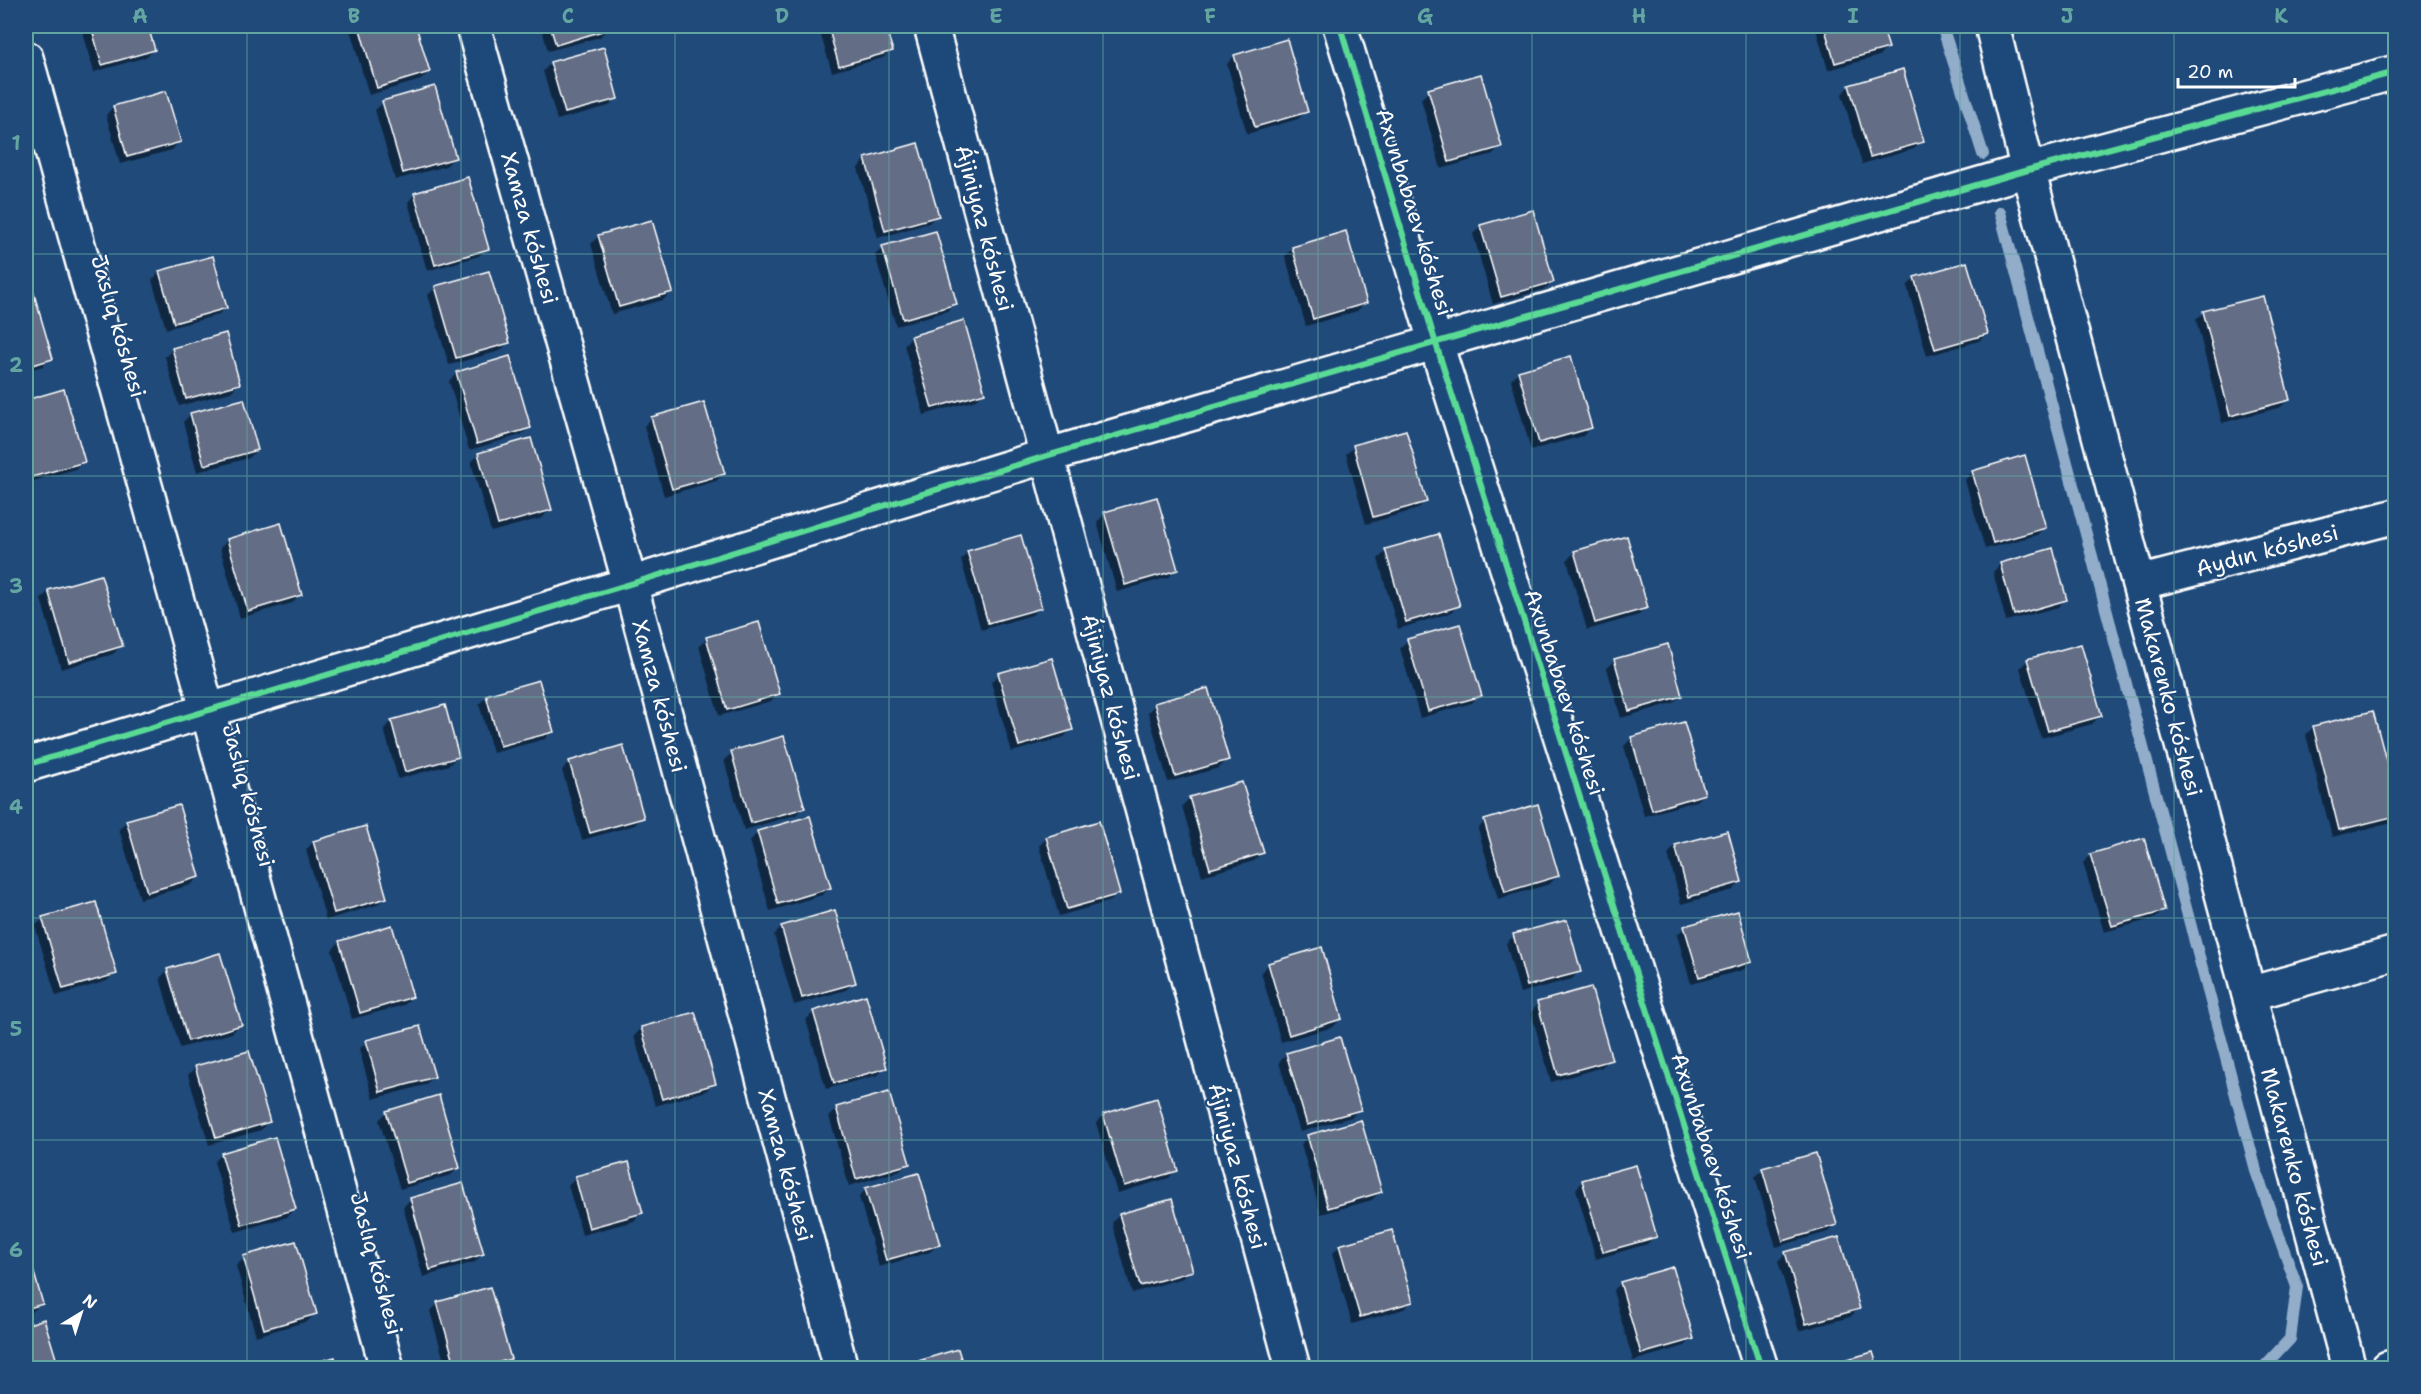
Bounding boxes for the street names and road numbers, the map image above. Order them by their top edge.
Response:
street label: Axunbabaev kóshesi [1369,105,1460,319]
street label: Ájiniyaz kóshesi [948,142,1021,315]
street label: Xamza kóshesi [494,149,565,308]
street label: Jaslıq kóshesi [84,251,153,401]
street label: Aydın kóshesi [2193,518,2342,583]
street label: Axunbabaev kóshesi [1517,585,1612,799]
street label: Makarenko kóshesi [2128,595,2209,800]
street label: Ájiniyaz kóshesi [1074,611,1147,784]
street label: Xamza kóshesi [625,616,694,776]
street label: Jaslıq kóshesi [215,720,282,870]
street label: Axunbabaev kóshesi [1664,1049,1759,1263]
street label: Makarenko kóshesi [2254,1065,2335,1270]
street label: Ájiniyaz kóshesi [1201,1080,1274,1253]
street label: Xamza kóshesi [751,1085,820,1245]
street label: Jaslıq kóshesi [343,1188,410,1338]

